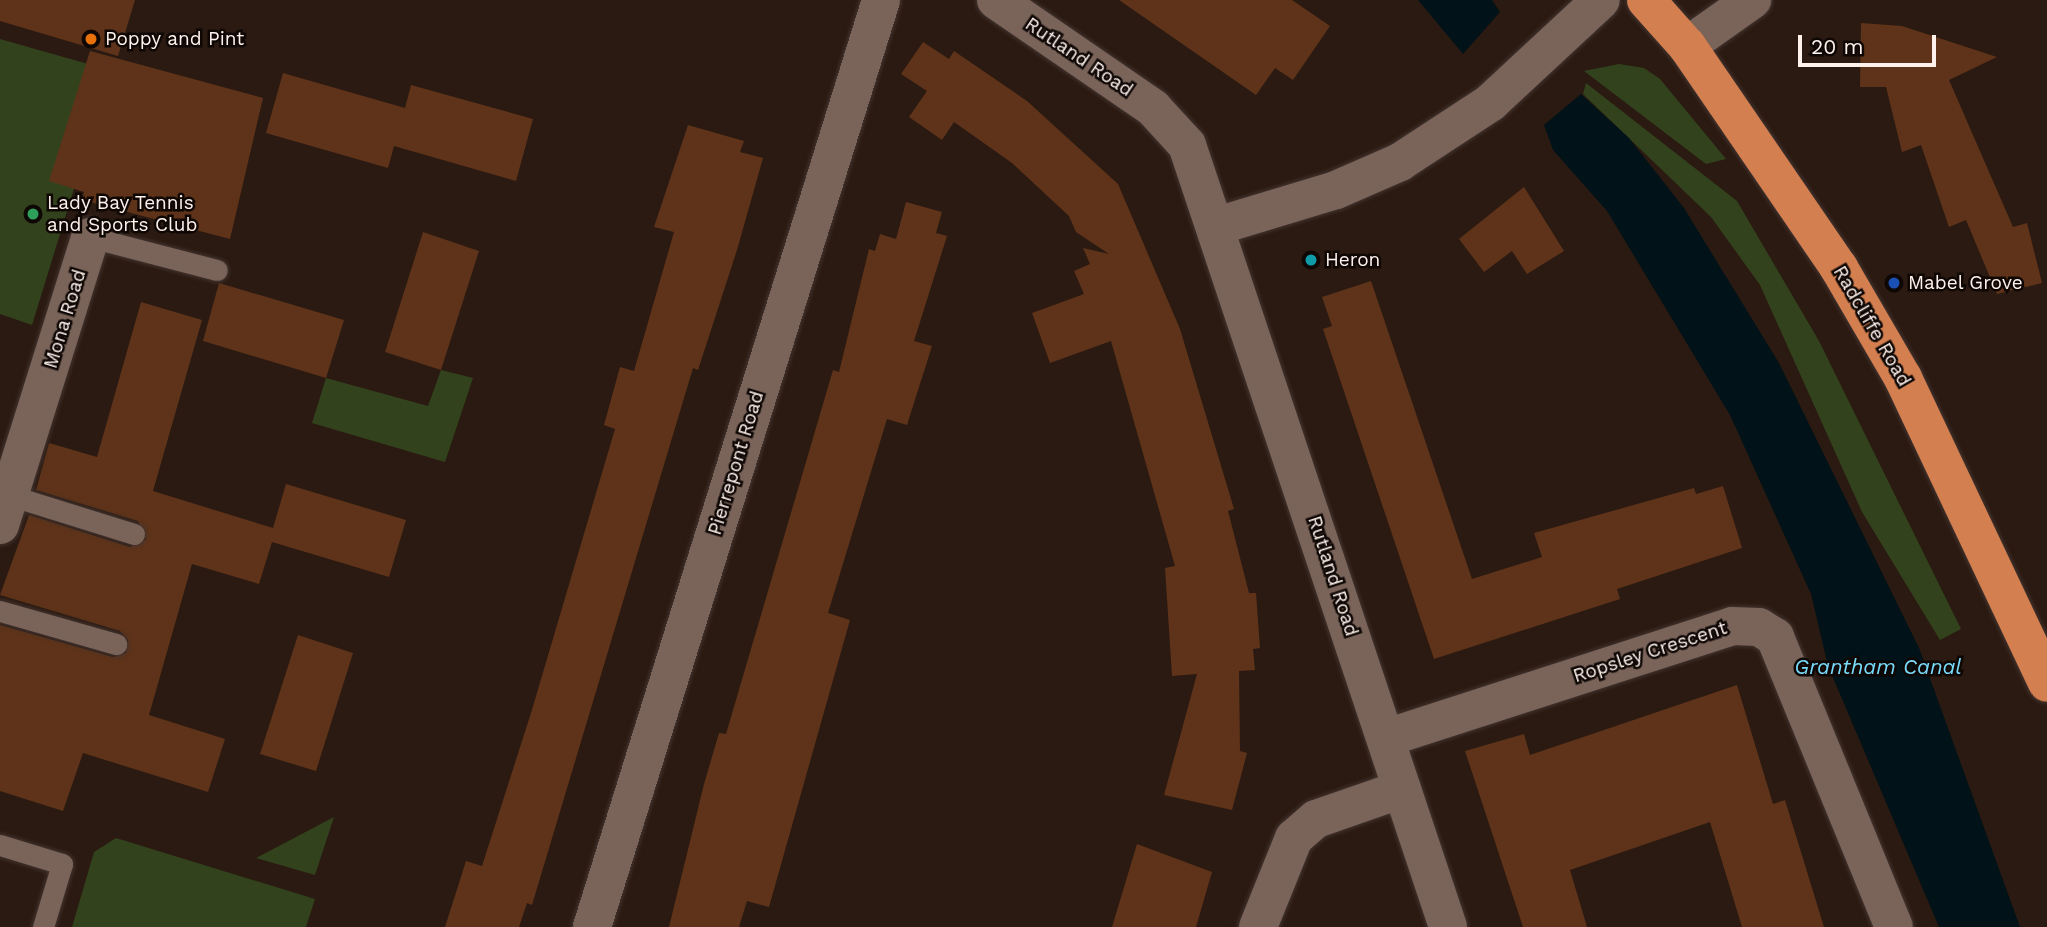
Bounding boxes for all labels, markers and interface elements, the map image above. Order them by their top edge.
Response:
street label: Rutland Road [1021,13,1137,101]
scale bar [1802,21,1940,65]
place label: Poppy and Pint [105,28,245,50]
marker: Poppy and Pint [83,31,99,47]
text: 20 m [1811,34,1863,59]
place label: Lady Bay Tennis and Sports Club [47,192,197,236]
marker: Lady Bay Tennis and Sports Club [25,206,41,222]
place label: Heron [1325,249,1380,271]
marker: Heron [1303,252,1319,268]
street label: Radcliffe Road [1828,262,1916,390]
street label: Mona Road [39,266,91,372]
place label: Mabel Grove [1908,272,2023,294]
marker: Mabel Grove [1886,275,1902,291]
street label: Pierrepont Road [703,388,769,538]
street label: Rutland Road [1303,513,1363,639]
street label: Ropsley Crescent [1570,616,1730,688]
water label: Grantham Canal [1794,654,1962,680]

